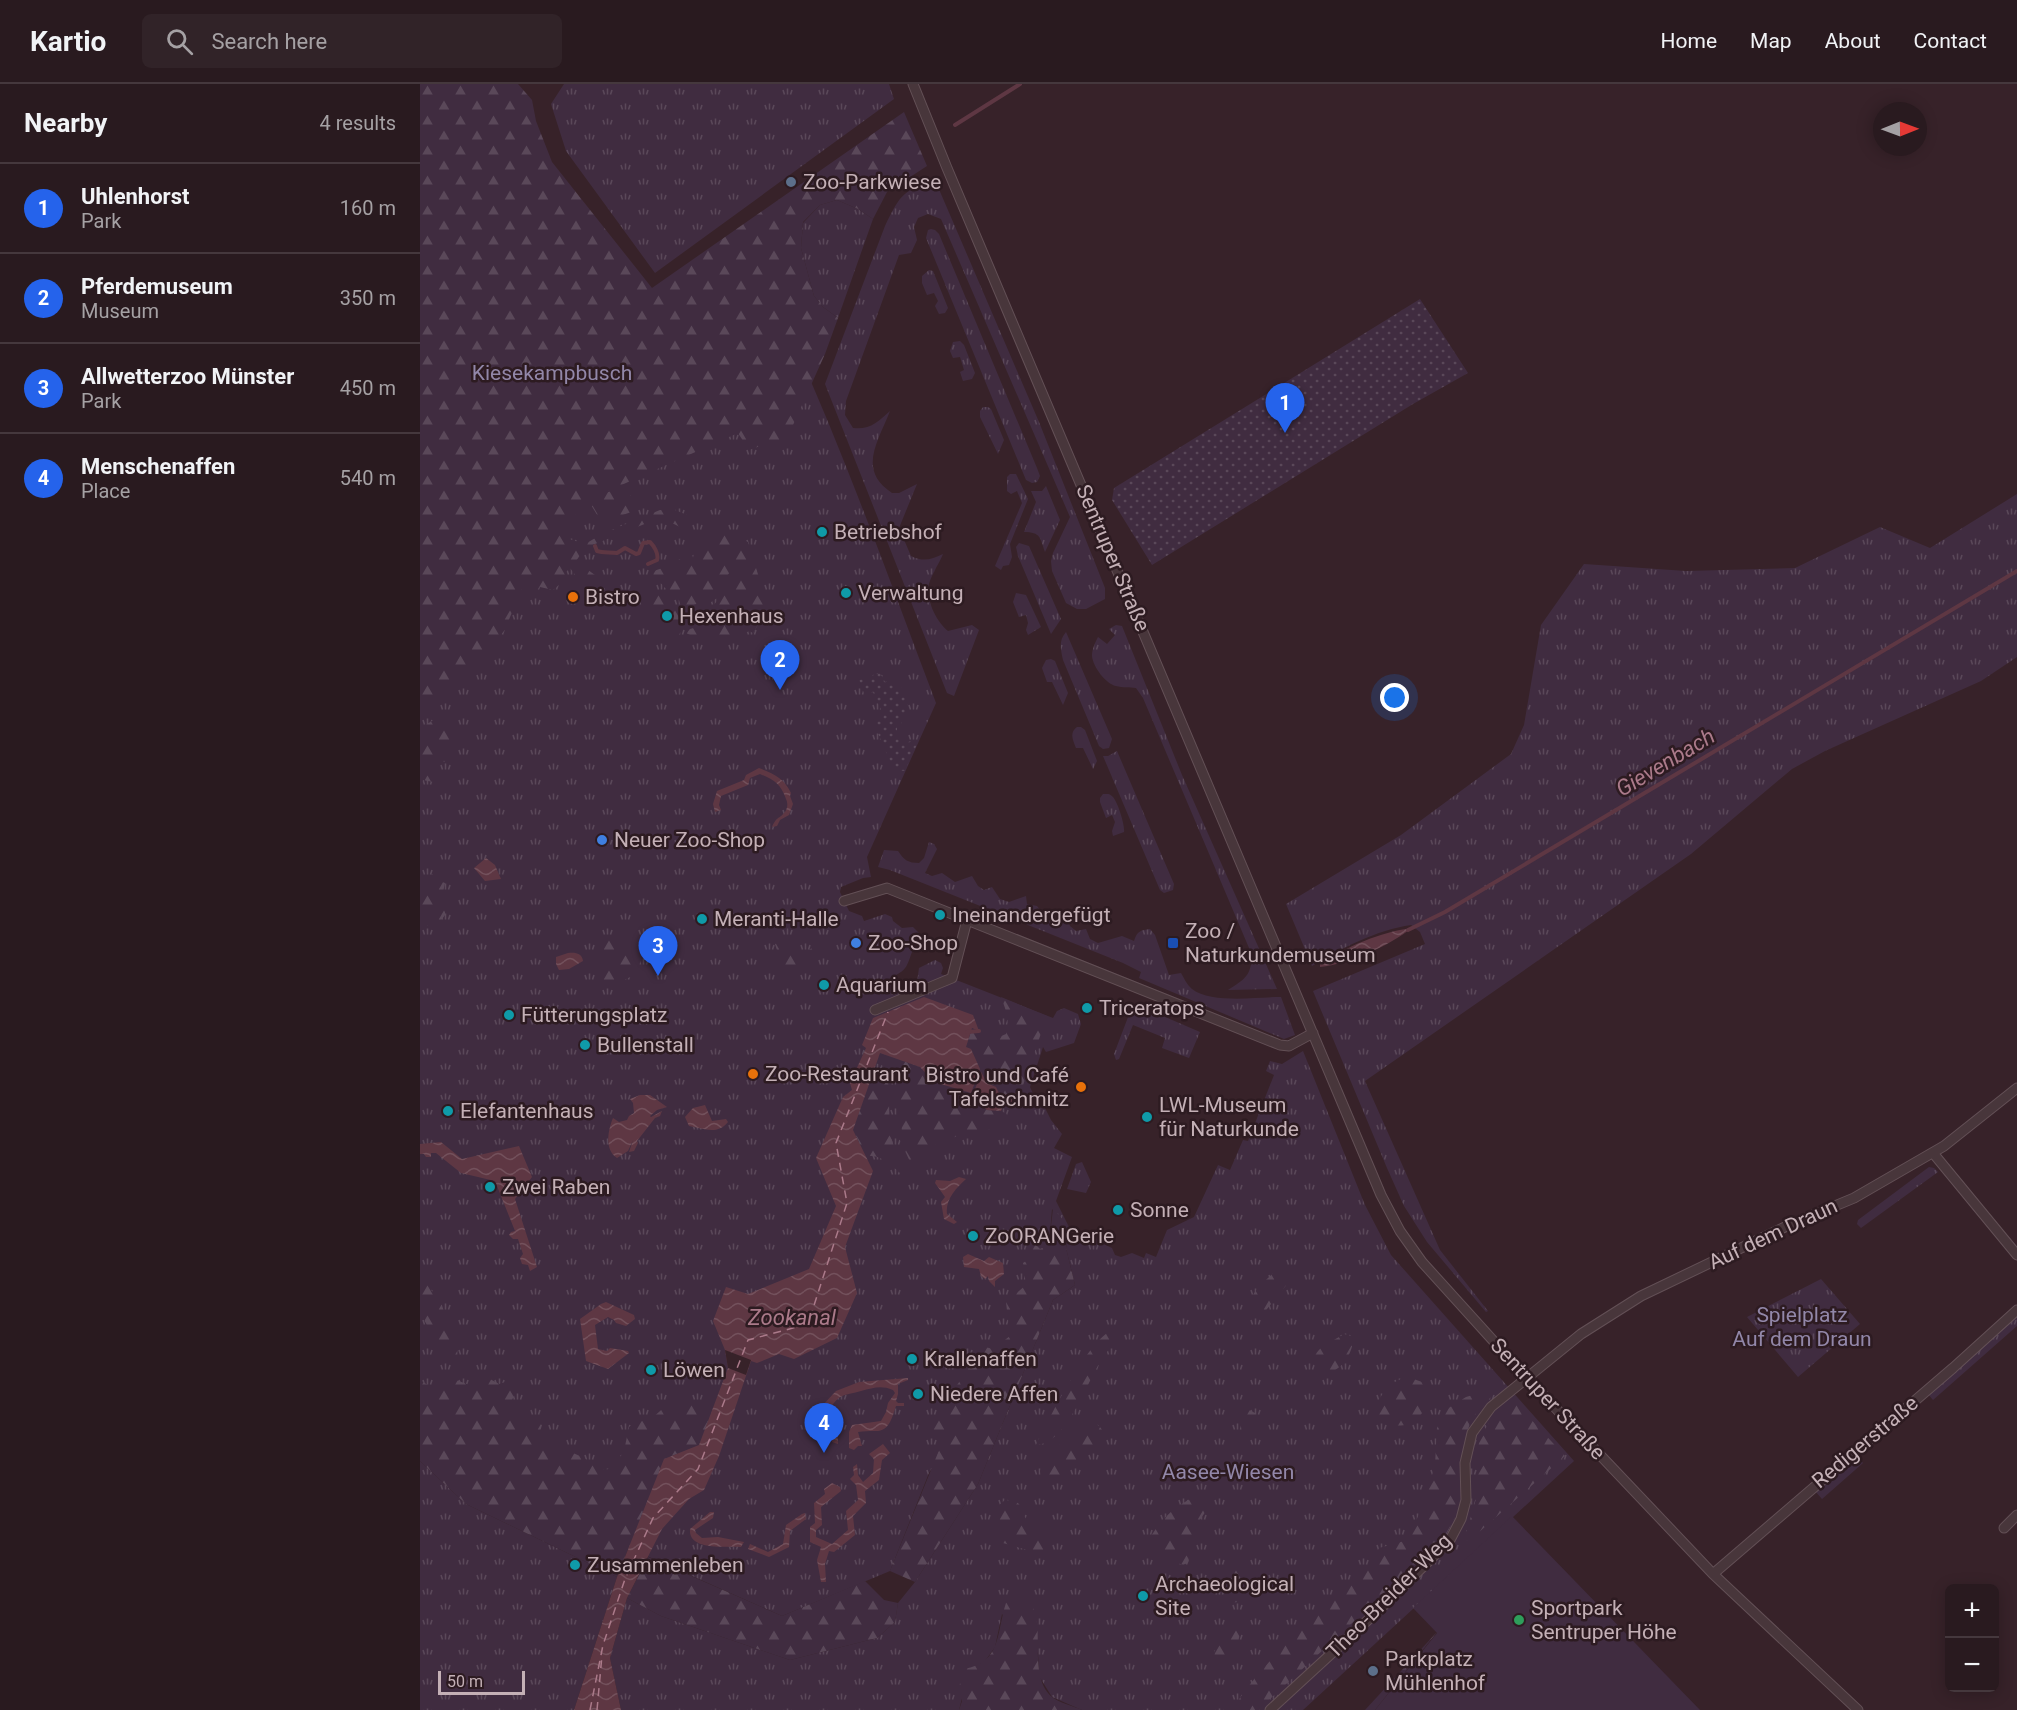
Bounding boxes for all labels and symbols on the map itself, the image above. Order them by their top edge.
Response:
north arrow [1873,102,1927,156]
place label: Zoo-Parkwiese [803,170,941,194]
marker: Zoo-Parkwiese [784,175,798,189]
park label: Kiesekampbusch [472,361,632,385]
pin: 1 [1266,384,1304,433]
street label: Sentruper Straße [1071,481,1155,635]
place label: Betriebshof [834,520,943,544]
marker: Betriebshof [815,525,829,539]
place label: Verwaltung [858,581,964,605]
place label: Bistro [585,585,640,609]
marker: Verwaltung [839,586,853,600]
marker: Bistro [566,590,580,604]
place label: Hexenhaus [679,604,783,628]
marker: Hexenhaus [660,609,674,623]
pin: 2 [760,640,800,690]
your location [1380,683,1409,712]
water label: Gievenbach [1611,723,1719,802]
place label: Neuer Zoo-Shop [614,828,765,852]
marker: Neuer Zoo-Shop [595,833,609,847]
place label: Ineinandergefügt [952,903,1111,927]
place label: Meranti-Halle [714,907,839,931]
marker: Ineinandergefügt [933,908,947,922]
marker: Meranti-Halle [695,912,709,926]
place label: Zoo / Naturkundemuseum [1185,919,1376,967]
pin: 3 [638,926,678,976]
place label: Zoo-Shop [868,931,958,955]
marker: Zoo-Shop [849,936,863,950]
marker: Zoo / Naturkundemuseum [1166,936,1180,950]
place label: Aquarium [836,973,927,997]
marker: Aquarium [817,978,831,992]
place label: Triceratops [1099,996,1205,1020]
marker: Triceratops [1080,1001,1094,1015]
place label: Fütterungsplatz [521,1003,667,1027]
marker: Fütterungsplatz [502,1008,516,1022]
place label: Bullenstall [597,1033,694,1057]
marker: Bullenstall [578,1038,592,1052]
place label: Zoo-Restaurant [765,1062,909,1086]
place label: Bistro und Café Tafelschmitz [925,1063,1069,1111]
marker: Zoo-Restaurant [746,1067,760,1081]
marker: Bistro und Café Tafelschmitz [1074,1080,1088,1094]
place label: LWL-Museum für Naturkunde [1159,1093,1299,1141]
place label: Elefantenhaus [460,1099,594,1123]
marker: Elefantenhaus [441,1104,455,1118]
marker: LWL-Museum für Naturkunde [1140,1110,1154,1124]
place label: Zwei Raben [502,1175,610,1199]
marker: Zwei Raben [483,1180,497,1194]
street label: Auf dem Draun [1705,1194,1841,1274]
place label: Sonne [1130,1198,1189,1222]
marker: Sonne [1111,1203,1125,1217]
place label: ZoORANGerie [985,1224,1114,1248]
marker: ZoORANGerie [966,1229,980,1243]
park label: Spielplatz Auf dem Draun [1732,1303,1872,1351]
water label: Zookanal [747,1305,837,1330]
street label: Sentruper Straße [1486,1333,1610,1465]
place label: Krallenaffen [924,1347,1037,1371]
marker: Krallenaffen [905,1352,919,1366]
place label: Löwen [663,1358,725,1382]
marker: Löwen [644,1363,658,1377]
place label: Niedere Affen [930,1382,1058,1406]
marker: Niedere Affen [911,1387,925,1401]
street label: Redigerstraße [1807,1391,1923,1493]
pin: 4 [804,1404,844,1453]
park label: Aasee-Wiesen [1162,1460,1294,1484]
street label: Theo-Breider-Weg [1322,1529,1456,1663]
place label: Zusammenleben [587,1553,744,1577]
marker: Zusammenleben [568,1558,582,1572]
place label: Archaeological Site [1155,1572,1294,1620]
marker: Archaeological Site [1136,1589,1150,1603]
place label: Sportpark Sentruper Höhe [1531,1596,1677,1644]
marker: Sportpark Sentruper Höhe [1512,1613,1526,1627]
place label: Parkplatz Mühlenhof [1385,1647,1486,1695]
marker: Parkplatz Mühlenhof [1366,1664,1380,1678]
scale bar [438,1668,525,1696]

